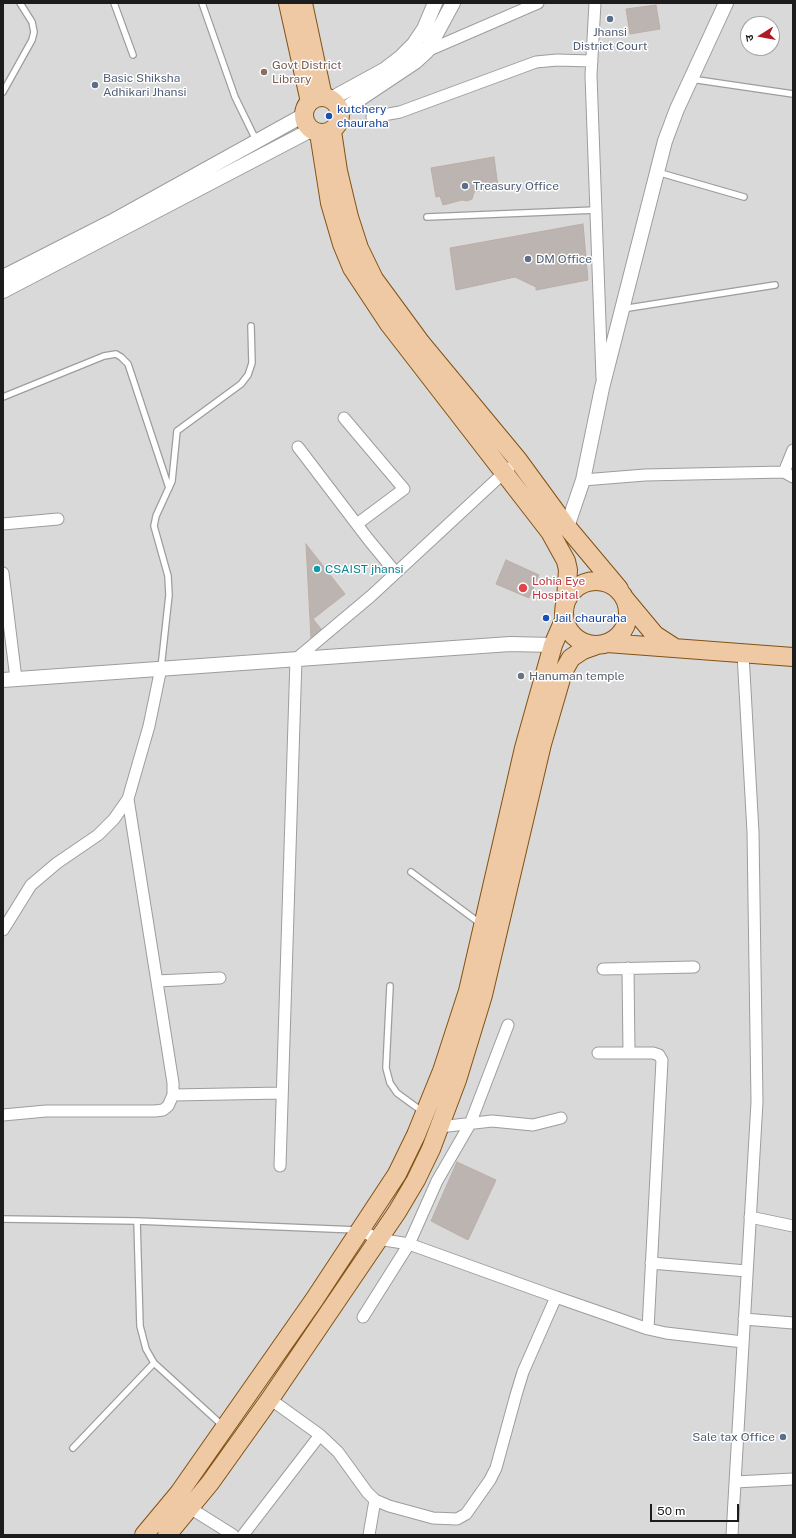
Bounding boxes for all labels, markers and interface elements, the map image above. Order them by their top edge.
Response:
marker: Jhansi District Court [605,14,615,24]
north arrow [740,16,780,56]
place label: Jhansi District Court [573,25,647,53]
text: उ [743,34,756,42]
place label: Govt District Library [272,58,342,86]
marker: Govt District Library [259,67,269,77]
place label: Basic Shiksha Adhikari Jhansi [103,71,186,99]
marker: Basic Shiksha Adhikari Jhansi [90,80,100,90]
place label: kutchery chauraha [337,102,389,130]
marker: kutchery chauraha [324,111,334,121]
place label: Treasury Office [473,179,559,193]
marker: Treasury Office [460,181,470,191]
place label: DM Office [536,252,592,266]
marker: DM Office [523,254,533,264]
place label: CSAIST jhansi [325,562,404,576]
marker: CSAIST jhansi [312,564,322,574]
place label: Lohia Eye Hospital [532,574,585,602]
marker: Lohia Eye Hospital [517,582,529,594]
place label: Jail chauraha [554,611,627,625]
marker: Jail chauraha [541,613,551,623]
place label: Hanuman temple [529,669,625,683]
marker: Hanuman temple [516,671,526,681]
place label: Sale tax Office [692,1430,775,1444]
marker: Sale tax Office [778,1432,788,1442]
scale bar [652,1496,741,1522]
text: 50 m [657,1504,685,1518]

